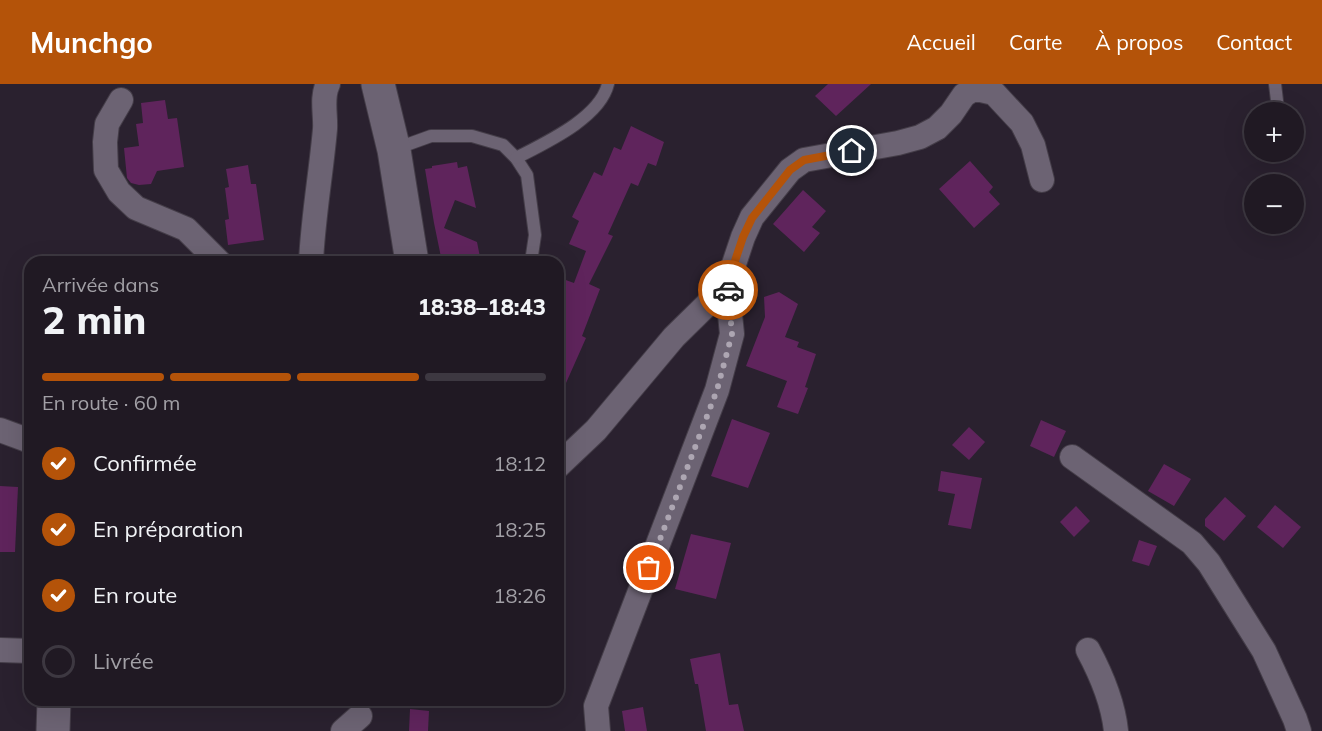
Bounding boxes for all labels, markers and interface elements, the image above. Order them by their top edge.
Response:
text: Munchgo [30,25,153,60]
text: Accueil [906,29,976,55]
text: Carte [1009,29,1062,55]
text: À propos [1095,29,1183,55]
text: Contact [1216,29,1292,55]
map controls [1244,102,1304,234]
button: + [1244,102,1304,162]
pin [826,125,877,176]
icon: home [835,134,868,167]
button: − [1244,174,1304,234]
courier [698,260,758,320]
text: Arrivée dans [42,272,159,297]
icon: car [712,274,745,307]
text: 18:38–18:43 [418,293,546,321]
text: 2 min [42,295,147,344]
text: En route · 60 m [42,390,180,415]
icon: check [42,447,75,480]
text: Confirmée [93,449,197,477]
text: 18:12 [493,451,546,476]
icon: check [42,513,75,546]
text: En préparation [93,515,243,543]
text: 18:25 [493,517,546,542]
pin [623,542,674,593]
icon: bag [632,551,665,584]
icon: check [42,579,75,612]
text: En route [93,581,177,609]
text: 18:26 [493,583,546,608]
text: Livrée [93,647,154,675]

